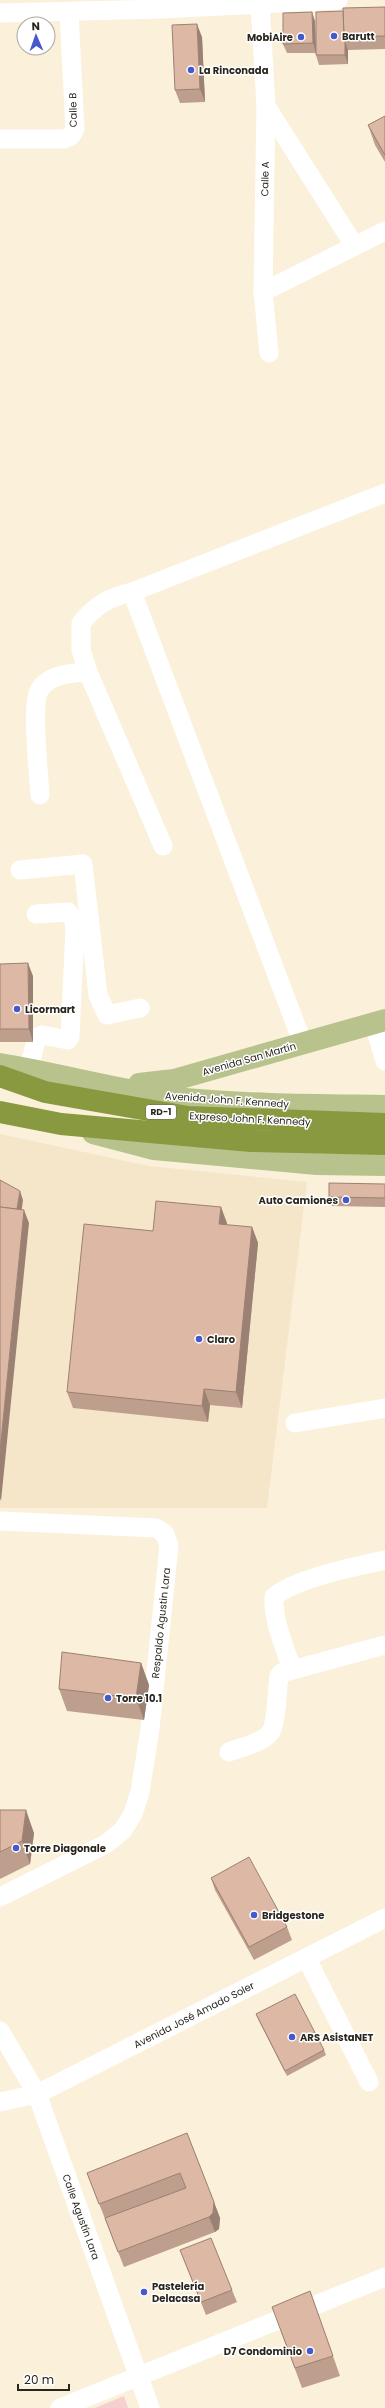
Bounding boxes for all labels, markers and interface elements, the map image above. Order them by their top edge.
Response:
north arrow [16,16,56,56]
text: N [31,18,40,34]
place label: Barutt [342,29,375,44]
place label: MobiAire [247,30,293,45]
marker: Barutt [329,31,339,41]
marker: MobiAire [296,32,306,42]
place label: La Rinconada [199,63,269,78]
marker: La Rinconada [186,65,196,75]
street label: Calle B [65,93,81,127]
street label: Calle A [257,161,273,197]
place label: Licormart [25,1002,75,1017]
marker: Licormart [12,1004,22,1014]
street label: Avenida San Martín [200,1038,298,1080]
street label: Avenida John F. Kennedy [165,1088,290,1112]
road number: RD-1 [146,1105,176,1119]
street label: Expreso John F. Kennedy [189,1108,311,1130]
place label: Auto Camiones [259,1193,338,1208]
marker: Auto Camiones [341,1195,351,1205]
place label: Claro [207,1332,236,1347]
marker: Claro [194,1334,204,1344]
street label: Respaldo Agustin Lara [148,1567,174,1679]
place label: Torre 10.1 [116,1691,162,1706]
marker: Torre 10.1 [103,1693,113,1703]
place label: Torre Diagonale [24,1841,106,1856]
marker: Torre Diagonale [11,1843,21,1853]
place label: Bridgestone [262,1908,324,1923]
marker: Bridgestone [249,1910,259,1920]
street label: Avenida José Amado Soler [131,1978,257,2052]
place label: ARS AsistaNET [300,2030,373,2045]
marker: ARS AsistaNET [287,2032,297,2042]
street label: Calle Agustín Lara [59,2172,103,2262]
place label: Pastelería Delacasa [152,2279,204,2306]
marker: Pastelería Delacasa [139,2287,149,2297]
place label: D7 Condominio [224,2344,303,2359]
marker: D7 Condominio [305,2346,315,2356]
scale bar [18,2366,69,2392]
text: 20 m [24,2371,54,2388]

